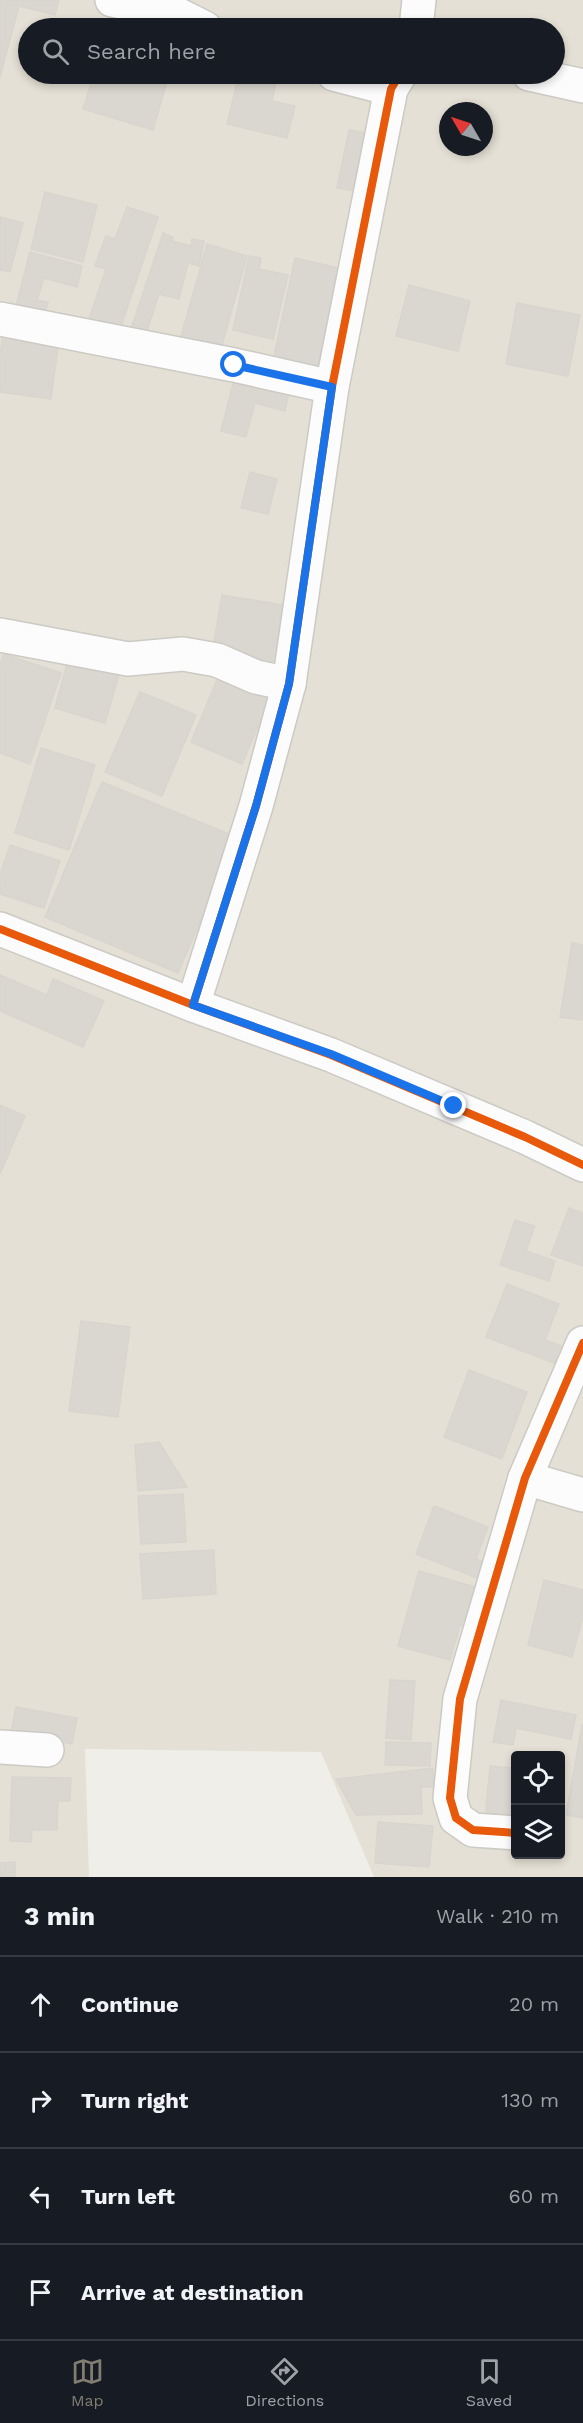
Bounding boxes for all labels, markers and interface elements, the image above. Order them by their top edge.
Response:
search box [18,18,565,84]
icon: search [39,35,72,68]
text: Search here [87,39,216,64]
north arrow [439,102,493,156]
route start [220,351,246,377]
route end [440,1092,466,1118]
map controls [511,1751,565,1859]
button: locate [511,1751,565,1805]
button: layers [511,1805,565,1859]
text: 3 min [24,1901,95,1931]
text: Walk · 210 m [436,1904,559,1928]
icon: ahead [24,1988,57,2021]
text: Continue [81,1992,179,2017]
text: 20 m [509,1992,559,2016]
icon: right [24,2084,57,2117]
text: Turn right [81,2088,188,2113]
text: 130 m [501,2088,559,2112]
icon: left [24,2180,57,2213]
text: Turn left [81,2184,175,2209]
text: 60 m [509,2184,559,2208]
icon: arrive [24,2276,57,2309]
text: Arrive at destination [81,2280,304,2305]
tab: Map [71,2355,104,2410]
tab: Directions [245,2355,324,2410]
tab: Saved [466,2355,512,2410]

